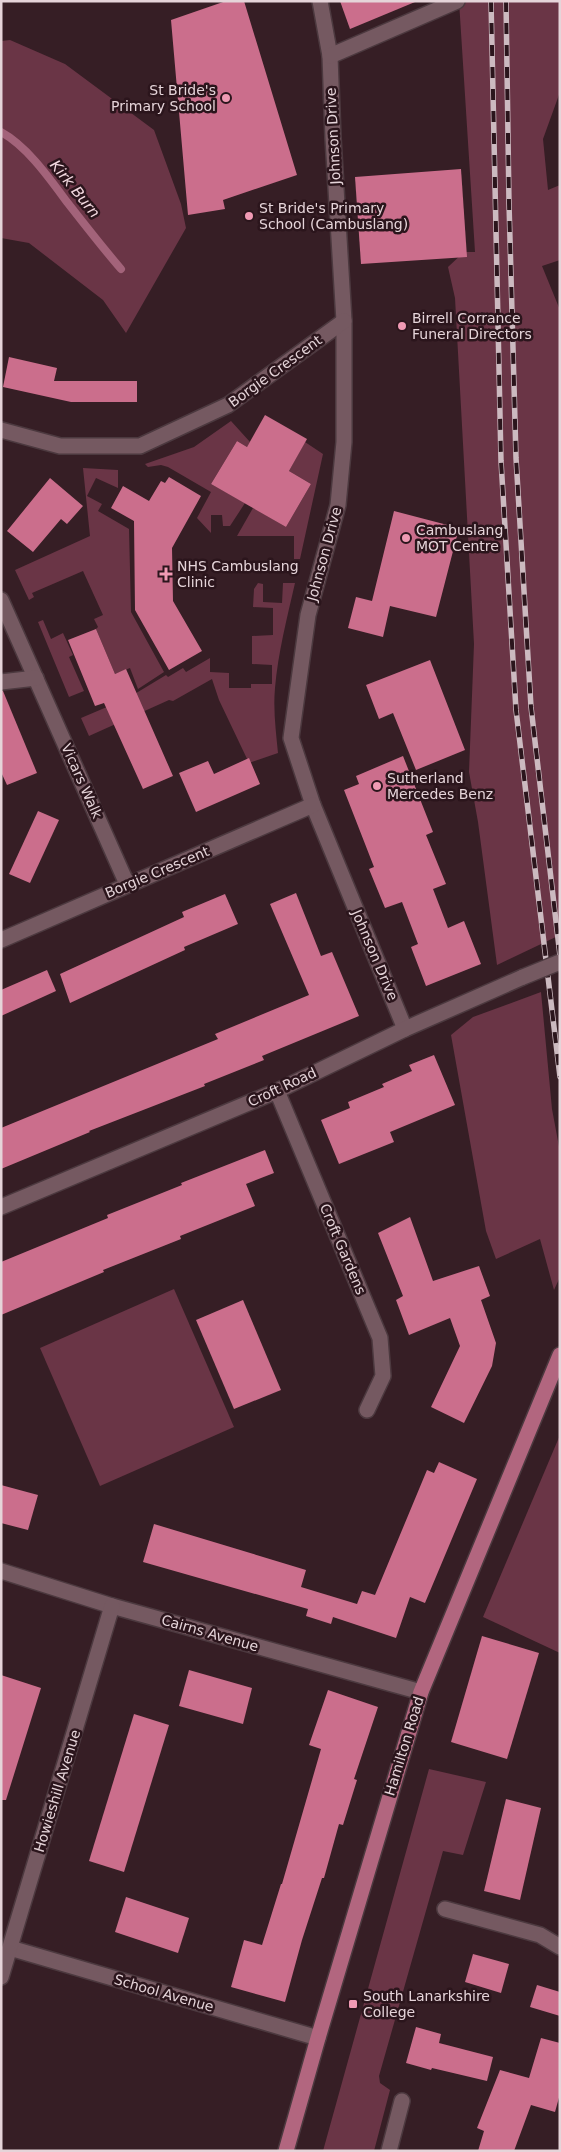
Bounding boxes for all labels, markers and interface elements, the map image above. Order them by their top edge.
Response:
place label: St Bride's Primary School [111,82,216,114]
street label: Johnson Drive [322,87,344,186]
marker: St Bride's Primary School [220,92,232,104]
water label: Kirk Burn [46,156,104,222]
place label: St Bride's Primary School (Cambuslang) [259,200,408,232]
marker: St Bride's Primary School (Cambuslang) [243,210,255,222]
place label: Birrell Corrance Funeral Directors [412,310,532,342]
marker: Birrell Corrance Funeral Directors [396,320,408,332]
street label: Borgie Crescent [225,332,325,410]
street label: Johnson Drive [303,505,344,604]
place label: Cambuslang MOT Centre [416,522,503,554]
marker: Cambuslang MOT Centre [400,532,412,544]
place label: NHS Cambuslang Clinic [177,558,299,590]
marker: NHS Cambuslang Clinic [159,567,173,581]
street label: Vicars Walk [58,741,106,822]
place label: Sutherland Mercedes Benz [387,770,493,802]
marker: Sutherland Mercedes Benz [371,780,383,792]
street label: Borgie Crescent [103,843,212,901]
street label: Johnson Drive [348,906,401,1003]
street label: Croft Road [245,1064,319,1110]
street label: Croft Gardens [317,1201,369,1297]
street label: Cairns Avenue [160,1611,260,1655]
street label: Hamilton Road [381,1694,427,1798]
street label: Howieshill Avenue [31,1728,83,1854]
street label: School Avenue [112,1971,216,2015]
place label: South Lanarkshire College [363,1988,490,2020]
marker: South Lanarkshire College [347,1998,359,2010]

